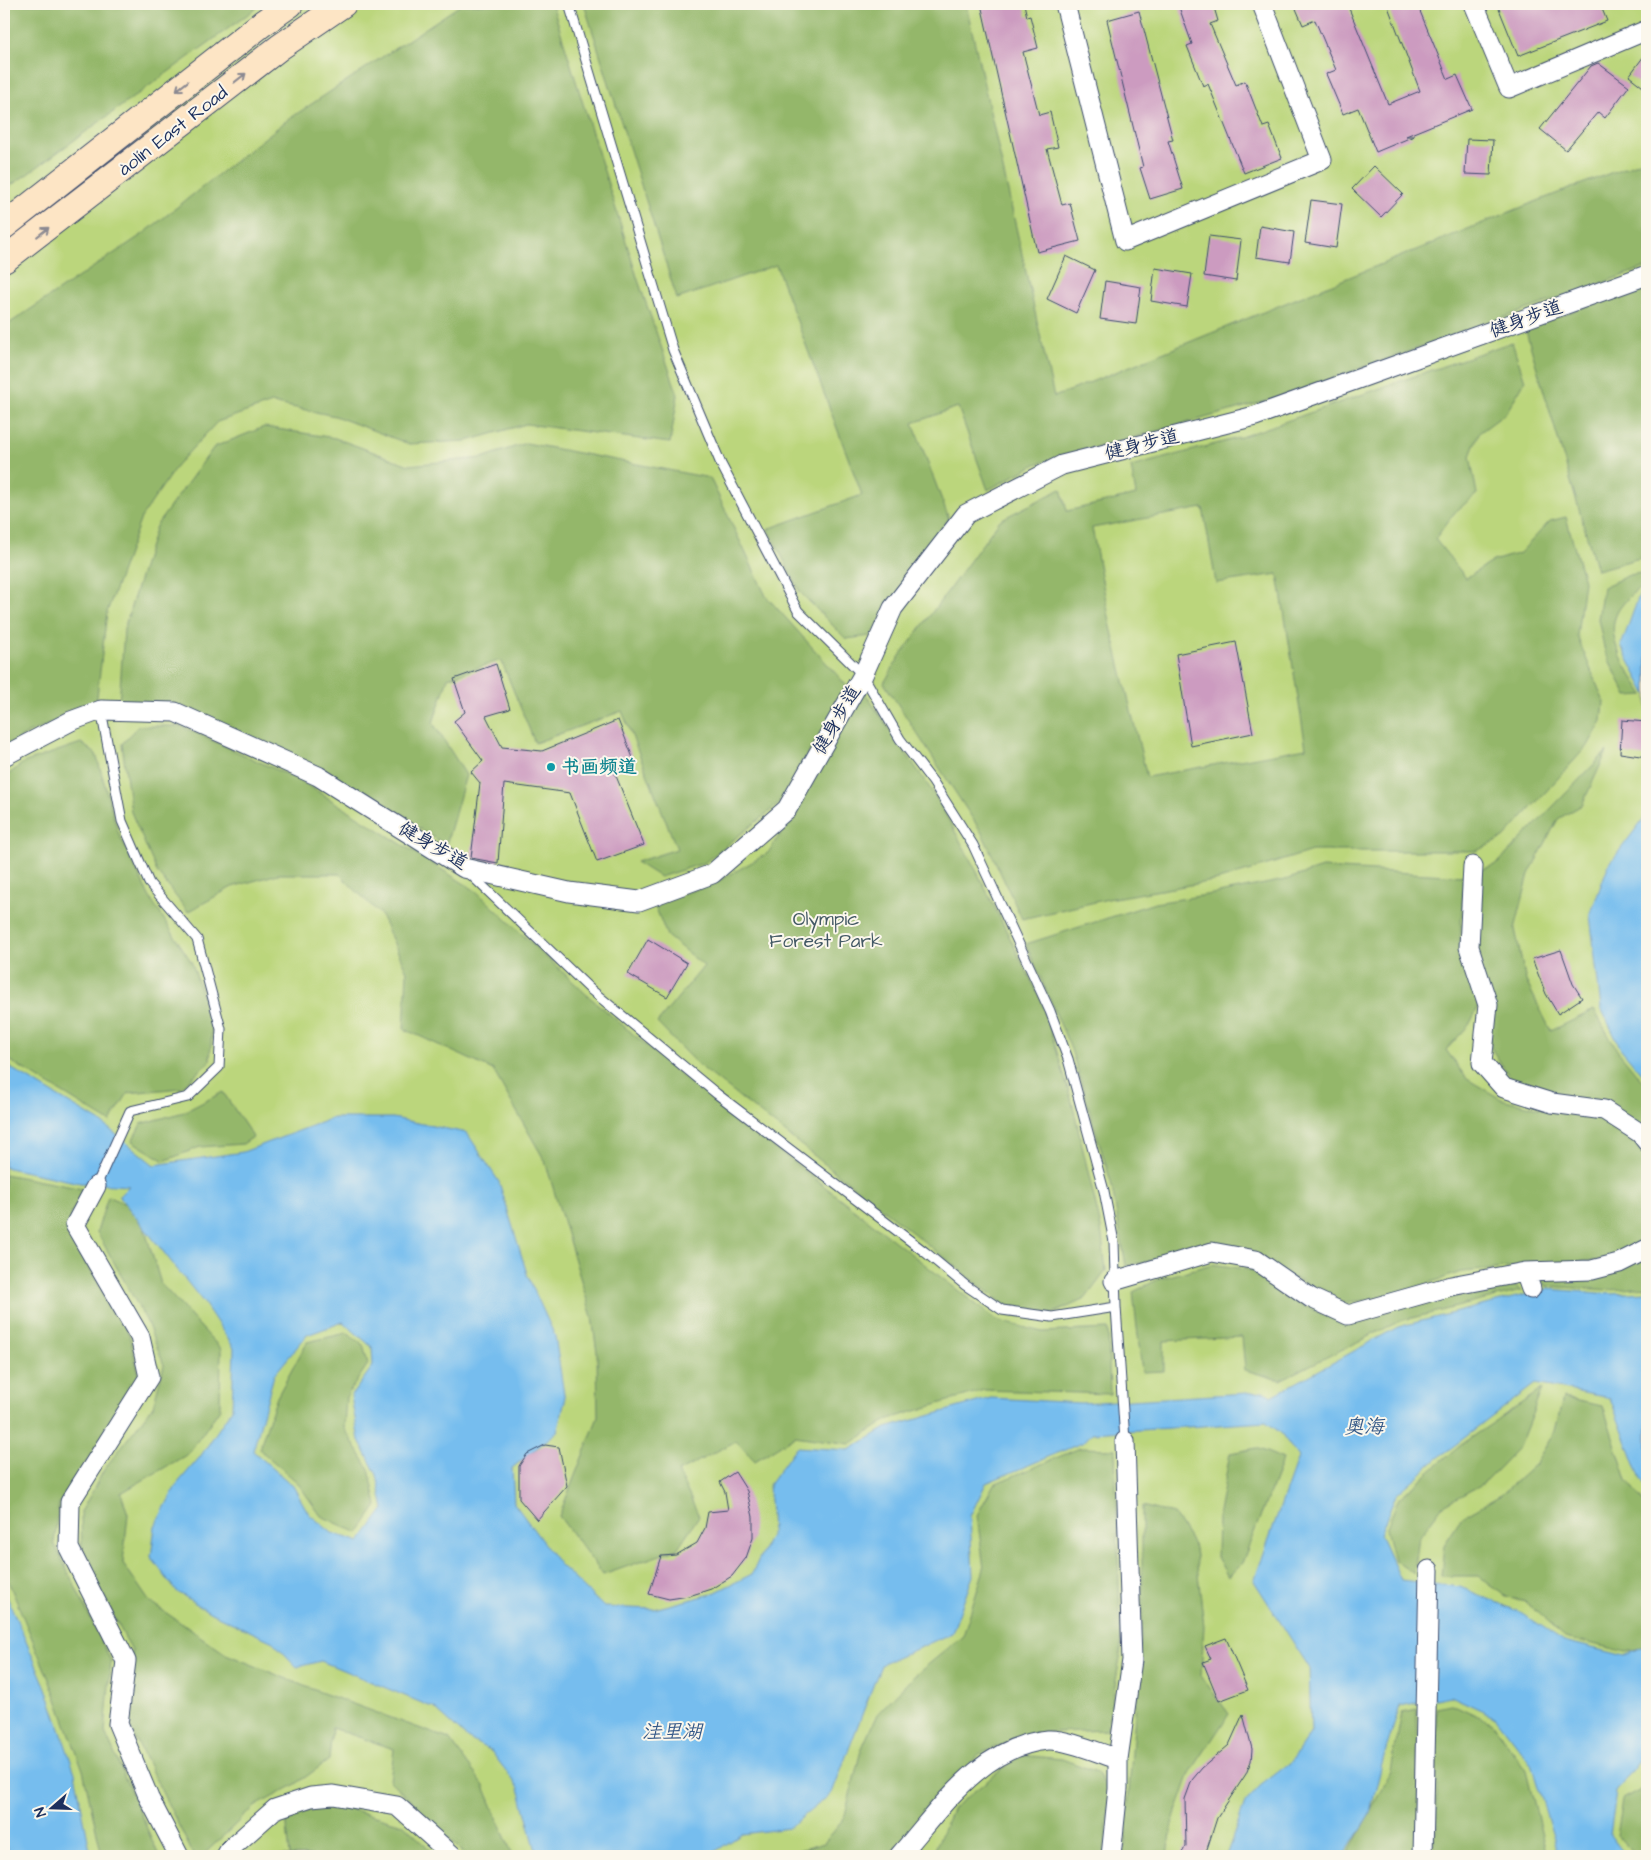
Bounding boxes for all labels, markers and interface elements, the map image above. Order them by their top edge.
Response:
one-way arrow [233,73,247,83]
street label: àolín East Road [112,79,234,182]
one-way arrow [176,81,189,92]
one-way arrow [36,226,49,237]
street label: 健身步道 [1486,293,1566,345]
street label: 健身步道 [1102,423,1182,467]
street label: 健身步道 [806,680,868,760]
place label: 书画频道 [561,754,637,781]
marker: 书画频道 [545,761,557,773]
street label: 健身步道 [393,815,473,877]
park label: Olympic Forest Park [769,906,883,955]
water label: 奥海 [1344,1413,1386,1441]
water label: 洼里湖 [642,1718,704,1746]
north arrow [28,1782,78,1832]
text: N [30,1804,52,1820]

